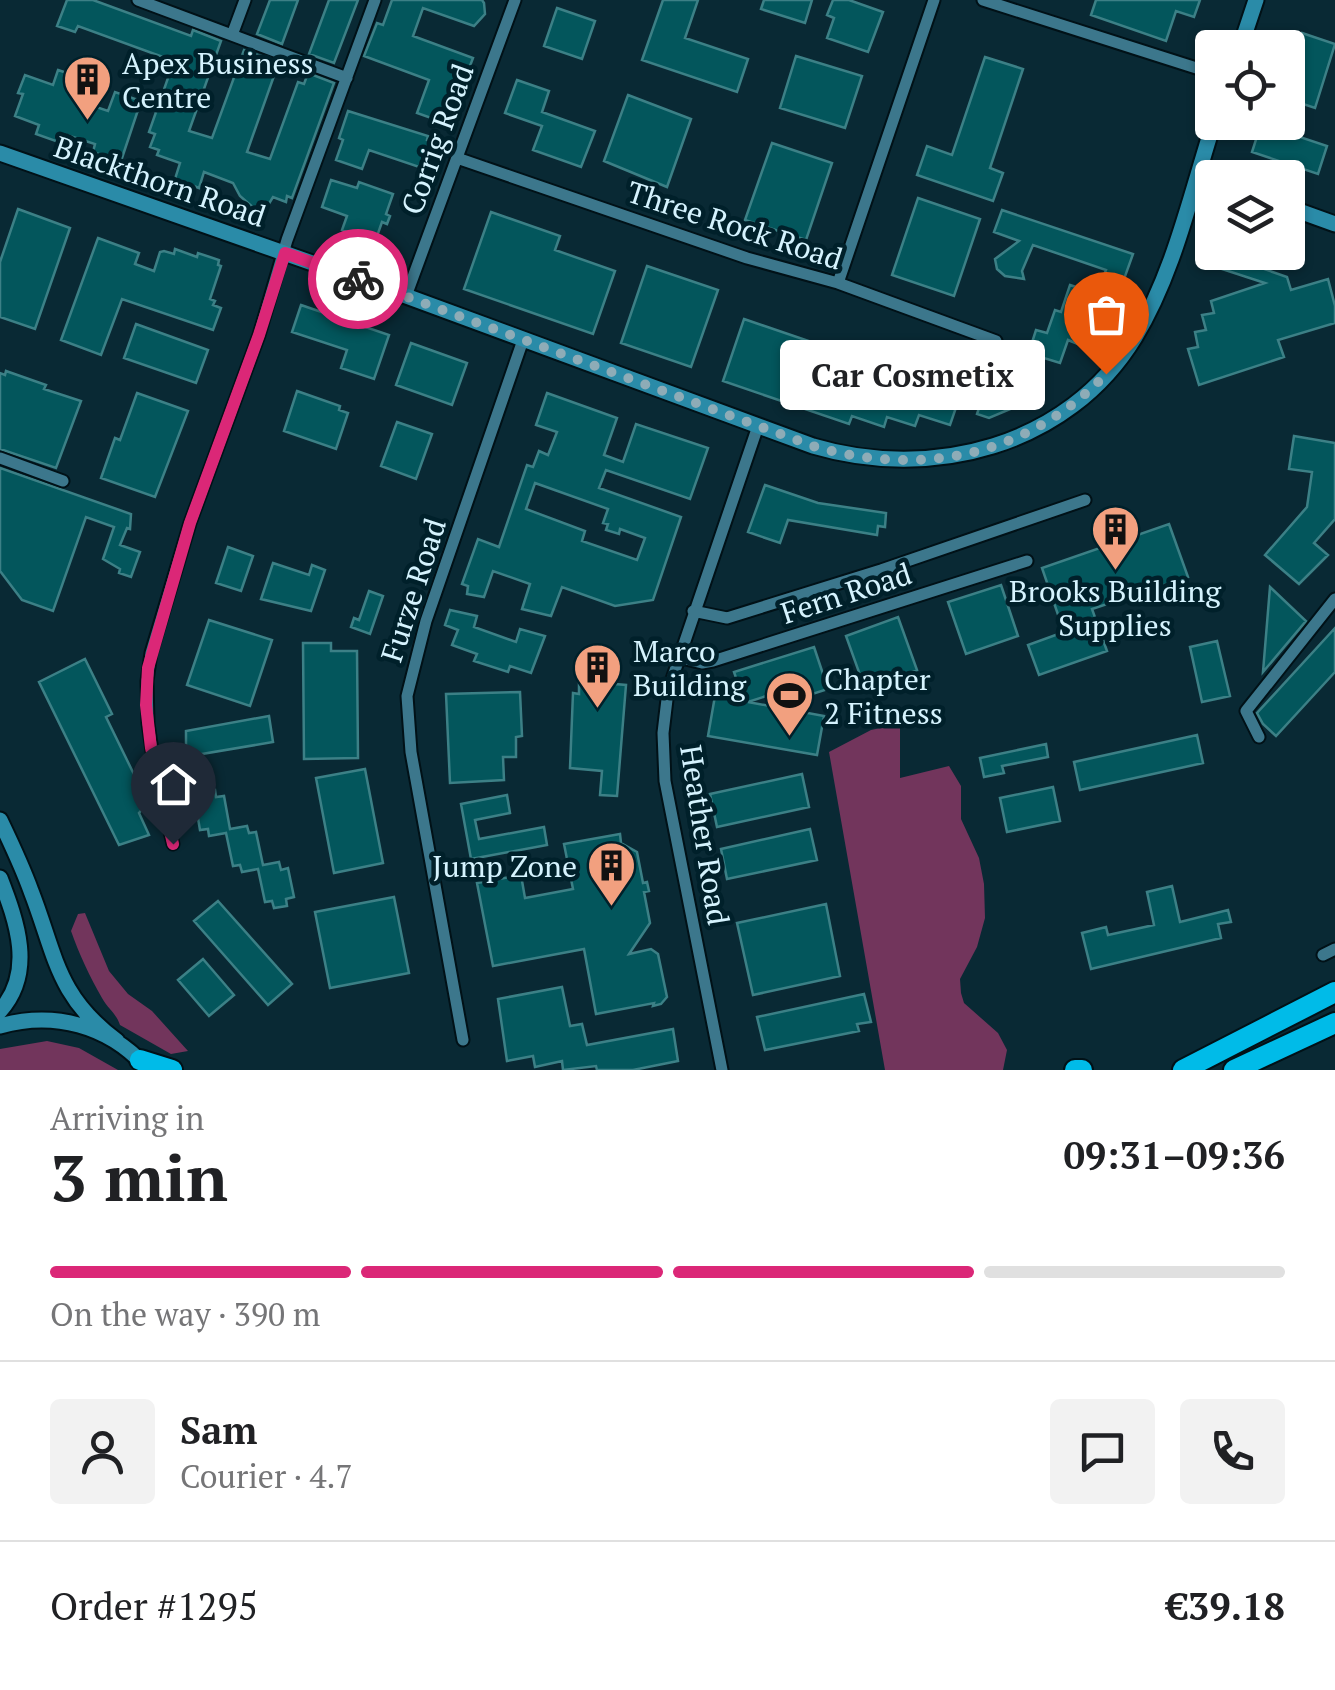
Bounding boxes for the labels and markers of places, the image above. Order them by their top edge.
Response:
place label: Apex Business Centre [122,43,313,117]
building icon: Apex Business Centre [61,54,113,122]
pin [1064,272,1149,375]
callout: Car Cosmetix [781,339,1046,409]
building icon: Brooks Building Supplies [1089,504,1141,572]
place label: Brooks Building Supplies [1009,571,1222,645]
place label: Marco Building [633,631,747,705]
building icon: Marco Building [572,642,624,710]
place label: Chapter 2 Fitness [824,659,943,733]
sports icon: Chapter 2 Fitness [763,670,815,738]
pin [131,742,216,845]
building icon: Jump Zone [586,840,638,908]
place label: Jump Zone [432,846,577,886]

